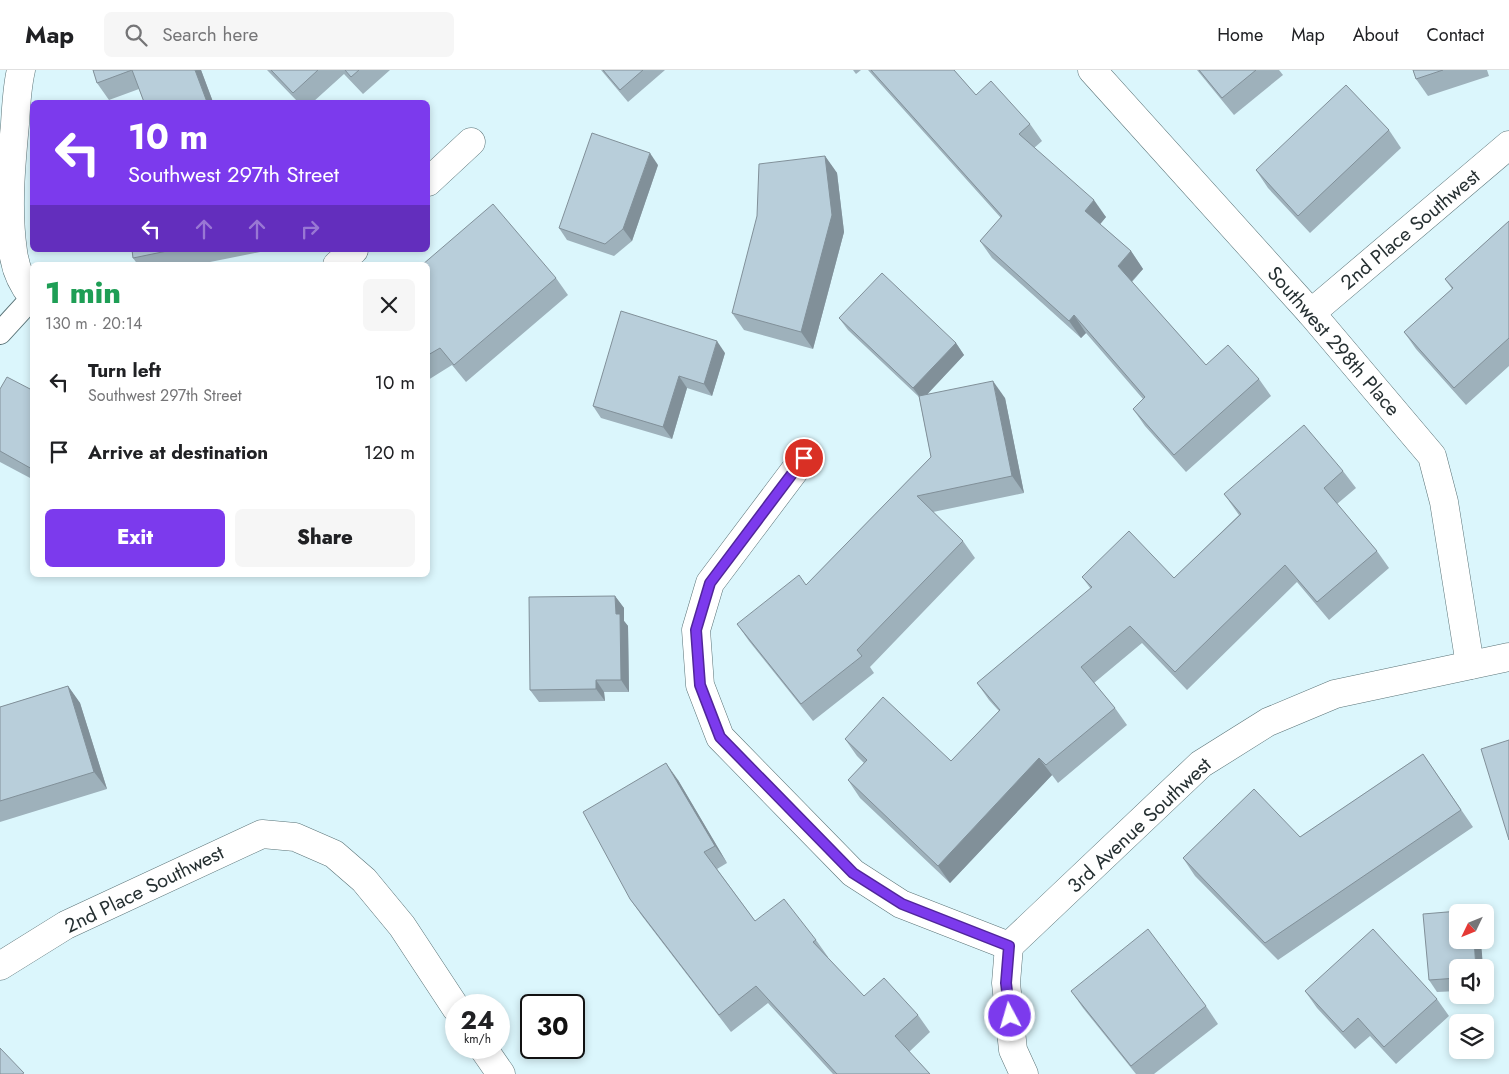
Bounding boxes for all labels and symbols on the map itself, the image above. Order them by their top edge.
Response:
street label: 2nd Place Southwest [1334,162,1487,297]
street label: Southwest 298th Place [1260,260,1407,423]
pin [783,437,825,479]
street label: 3rd Avenue Southwest [1061,751,1218,900]
street label: 2nd Place Southwest [59,838,229,941]
north arrow [1449,904,1494,949]
position arrow [983,989,1035,1041]
speed limit sign: 30 [520,994,585,1059]

